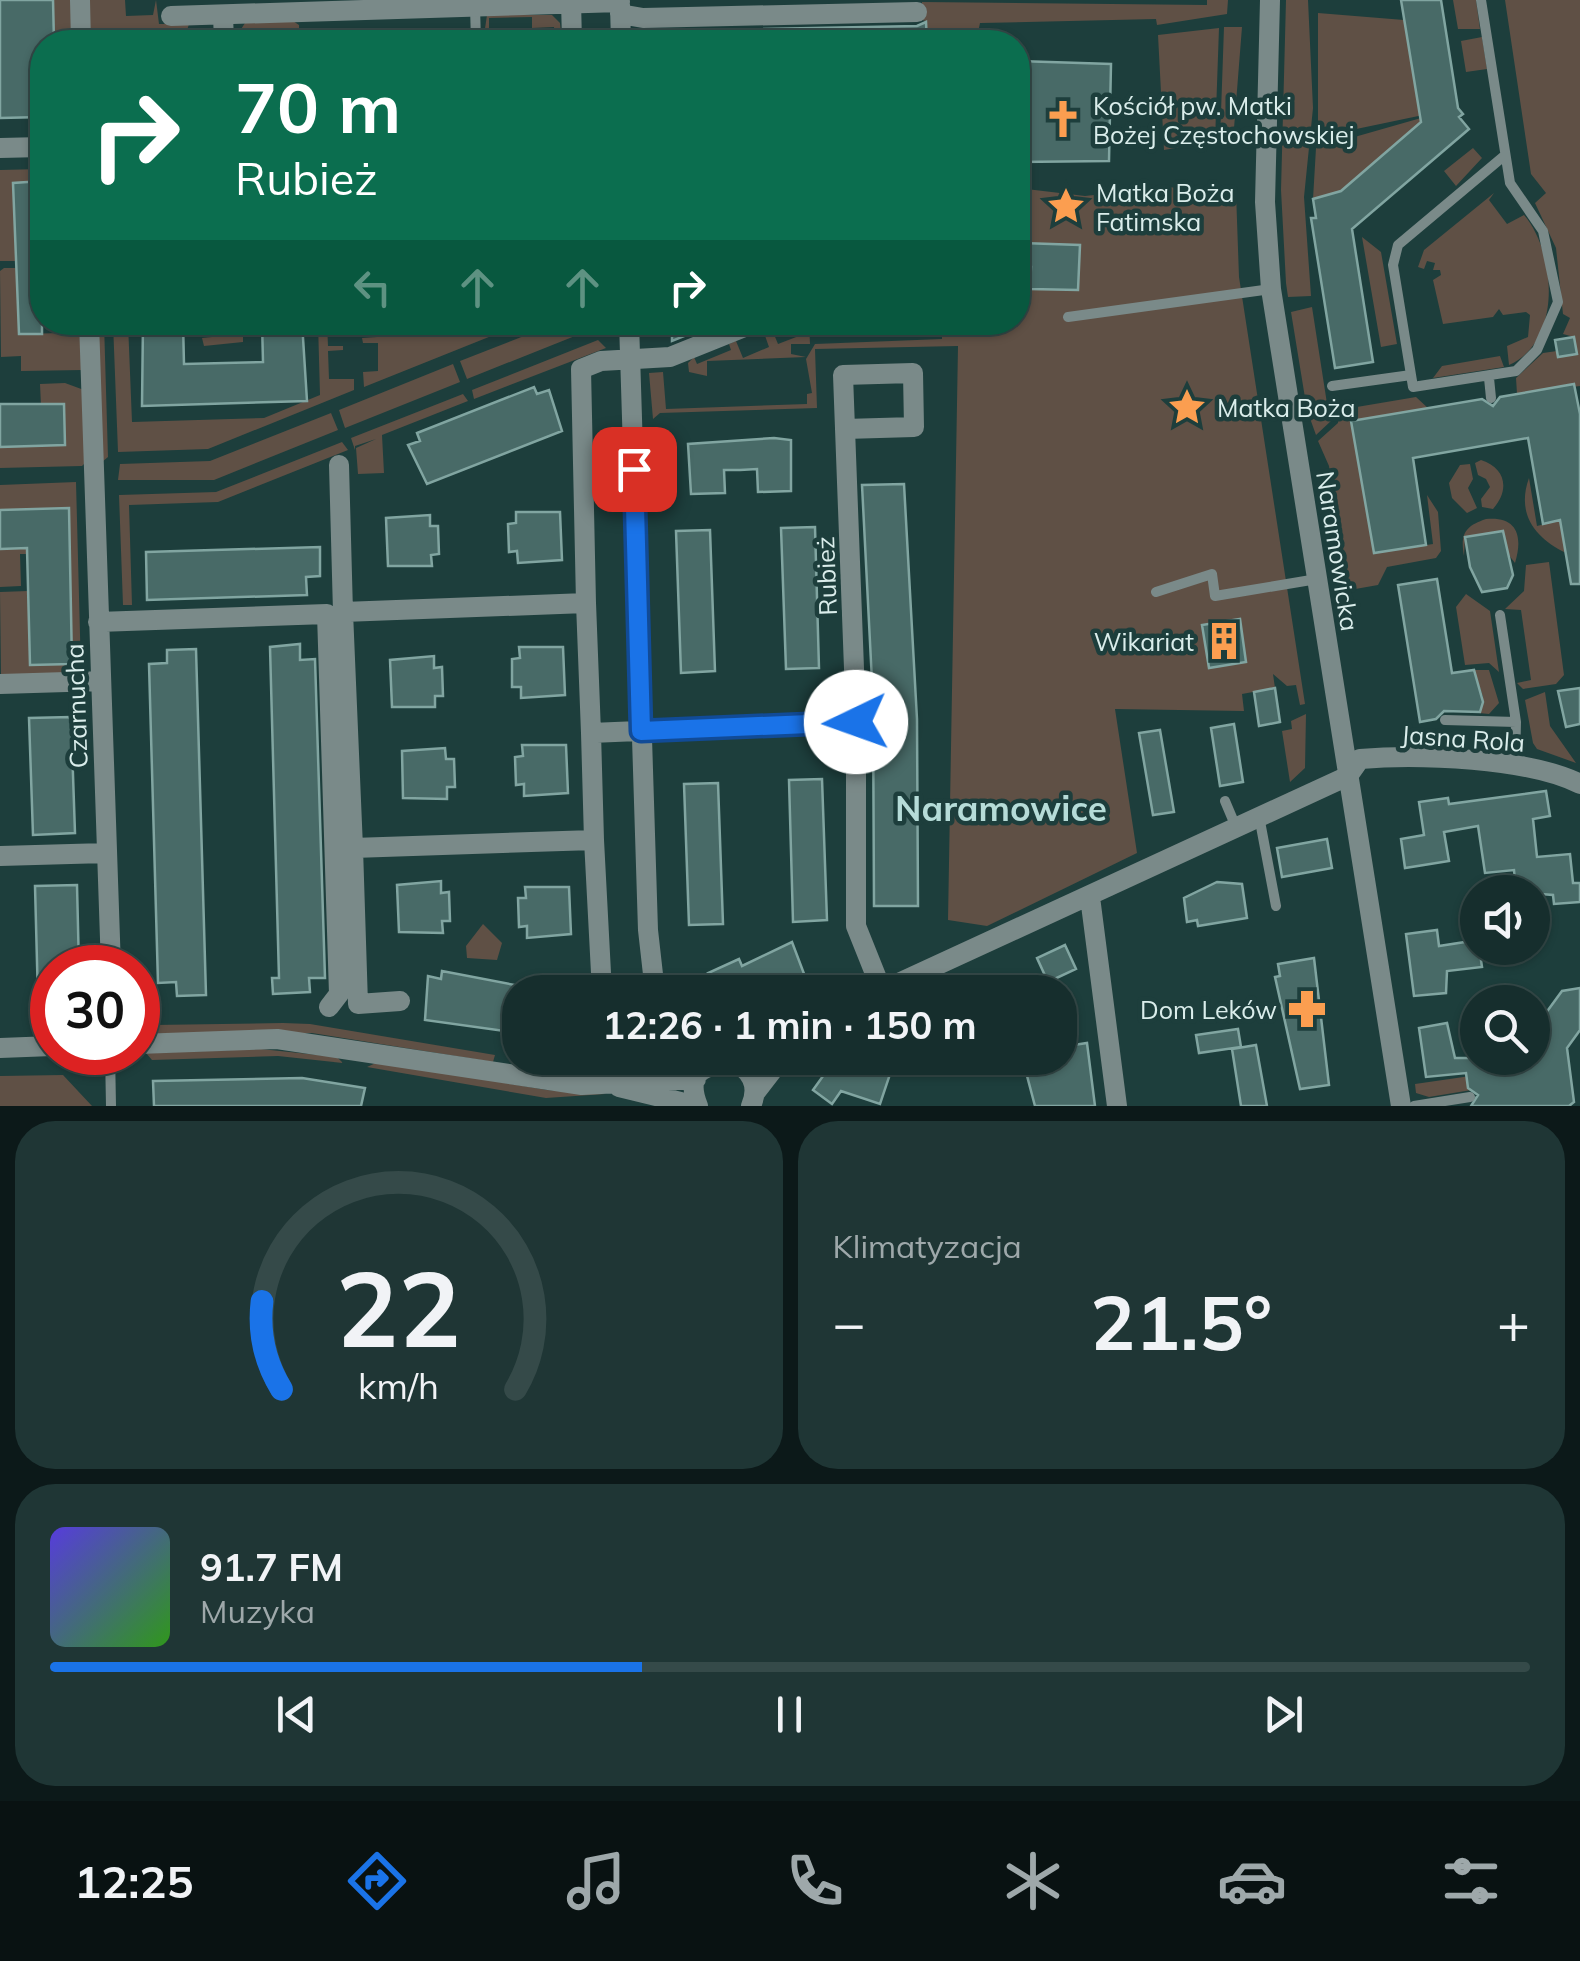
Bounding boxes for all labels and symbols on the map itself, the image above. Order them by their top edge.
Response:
place label: Kościół pw. Matki Bożej Częstochowskiej [1093,90,1354,150]
church icon: Kościół pw. Matki Bożej Częstochowskiej [1042,98,1084,140]
place label: Matka Boża Fatimska [1096,177,1234,237]
place icon: Matka Boża Fatimska [1045,185,1087,227]
place icon: Matka Boża [1166,386,1208,428]
place label: Matka Boża [1217,392,1355,423]
pin [592,427,677,512]
street label: Naramowicka [1310,469,1366,633]
street label: Rubież [809,536,843,616]
building icon: Wikariat [1203,620,1245,662]
place label: Wikariat [1094,626,1194,657]
street label: Czarnucha [58,643,94,769]
position arrow [804,670,908,774]
street label: Jasna Rola [1400,718,1526,758]
district label: Naramowice [895,786,1107,830]
speed limit sign: 30 [30,945,160,1075]
pharmacy icon: Dom Leków [1286,988,1328,1030]
place label: Dom Leków [1140,994,1277,1025]

